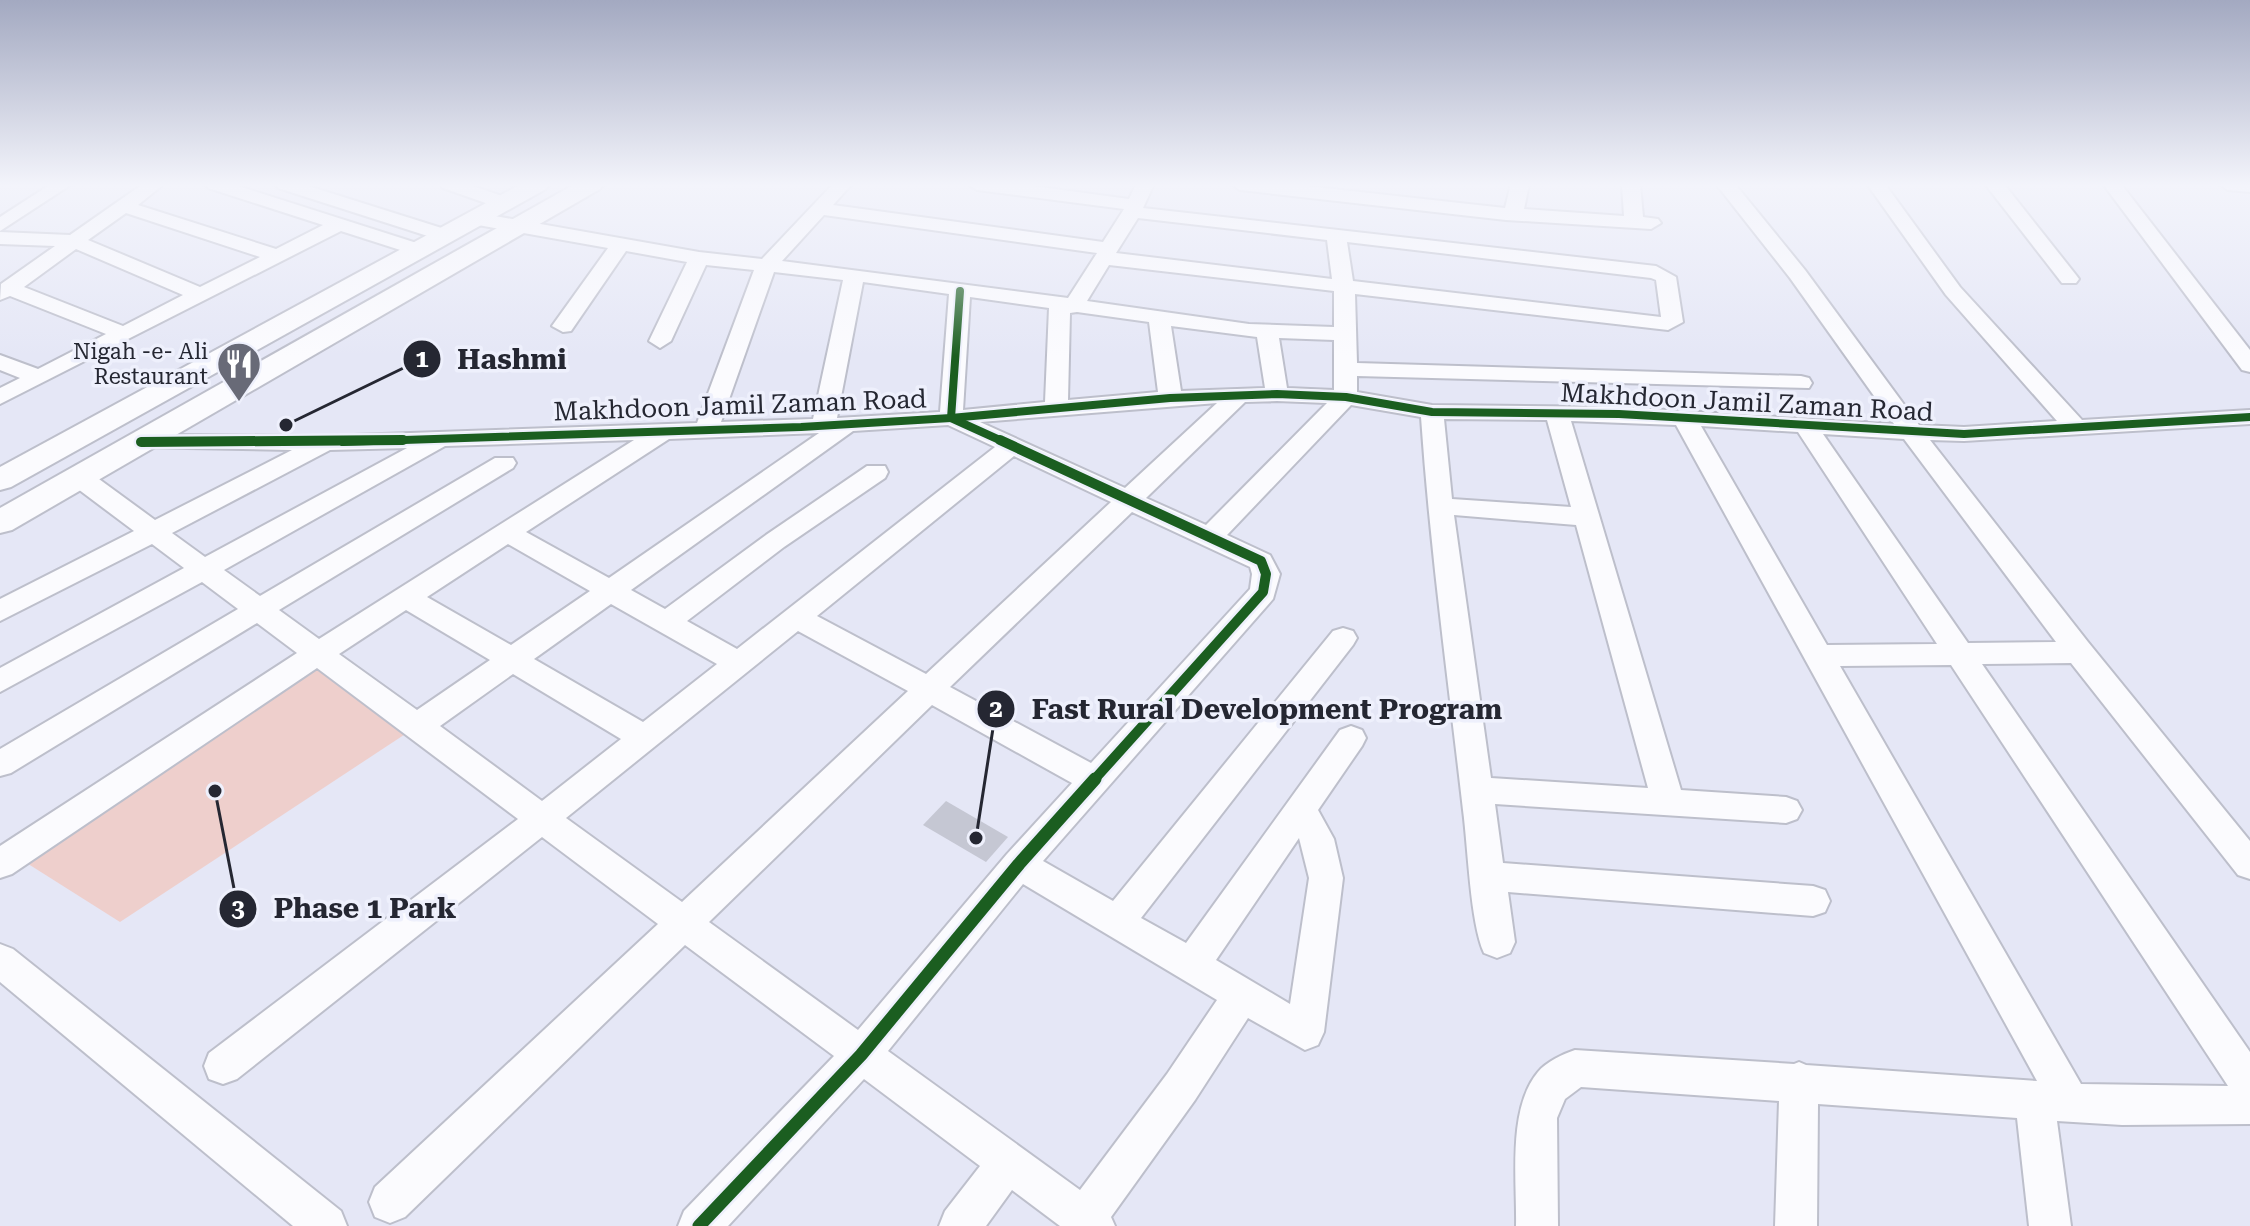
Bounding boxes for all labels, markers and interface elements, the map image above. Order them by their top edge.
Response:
callout: Hashmi [402,333,583,385]
place label: Nigah -e- Ali Restaurant [73,339,208,389]
restaurant icon: Nigah -e- Ali Restaurant [215,340,263,403]
text: Hashmi [457,343,567,376]
text: 1 [415,345,429,373]
street label: Makhdoon Jamil Zaman Road [1560,377,1935,427]
street label: Makhdoon Jamil Zaman Road [553,383,927,427]
callout: Fast Rural Development Program [976,683,1518,735]
text: Fast Rural Development Program [1032,693,1502,726]
text: 2 [989,695,1003,723]
callout: Phase 1 Park [218,883,472,935]
text: Phase 1 Park [274,892,456,925]
text: 3 [231,895,245,923]

